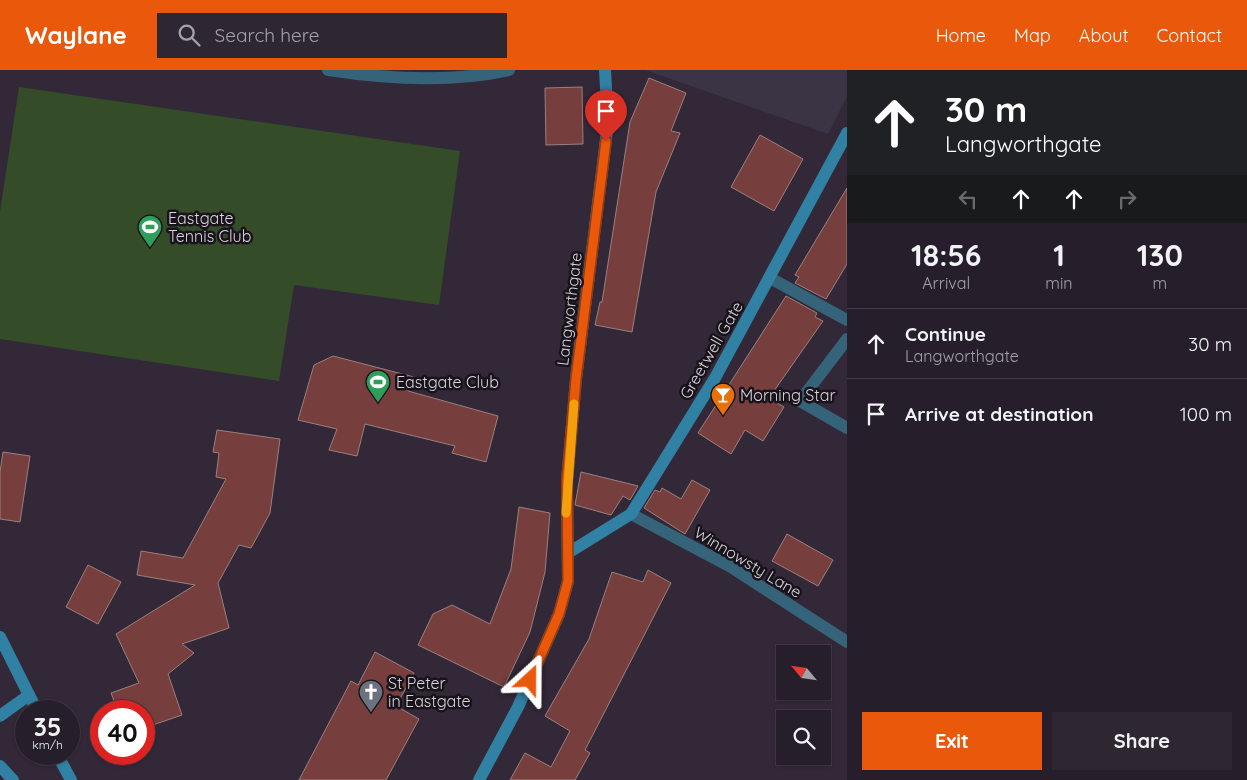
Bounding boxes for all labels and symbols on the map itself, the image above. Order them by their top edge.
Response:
pin [585,90,627,141]
place label: Eastgate Tennis Club [168,208,251,246]
sports icon: Eastgate Tennis Club [137,214,163,248]
street label: Langworthgate [552,251,586,367]
street label: Greetwell Gate [675,298,747,402]
sports icon: Eastgate Club [365,369,391,403]
place label: Eastgate Club [396,372,499,392]
bar icon: Morning Star [710,382,736,416]
place label: Morning Star [740,385,836,405]
street label: Winnowsty Lane [691,522,805,602]
north arrow [776,645,831,700]
position arrow [503,653,555,705]
place label: St Peter in Eastgate [388,673,471,711]
church icon: St Peter in Eastgate [358,679,384,713]
speed limit sign: 40 [90,700,155,765]

